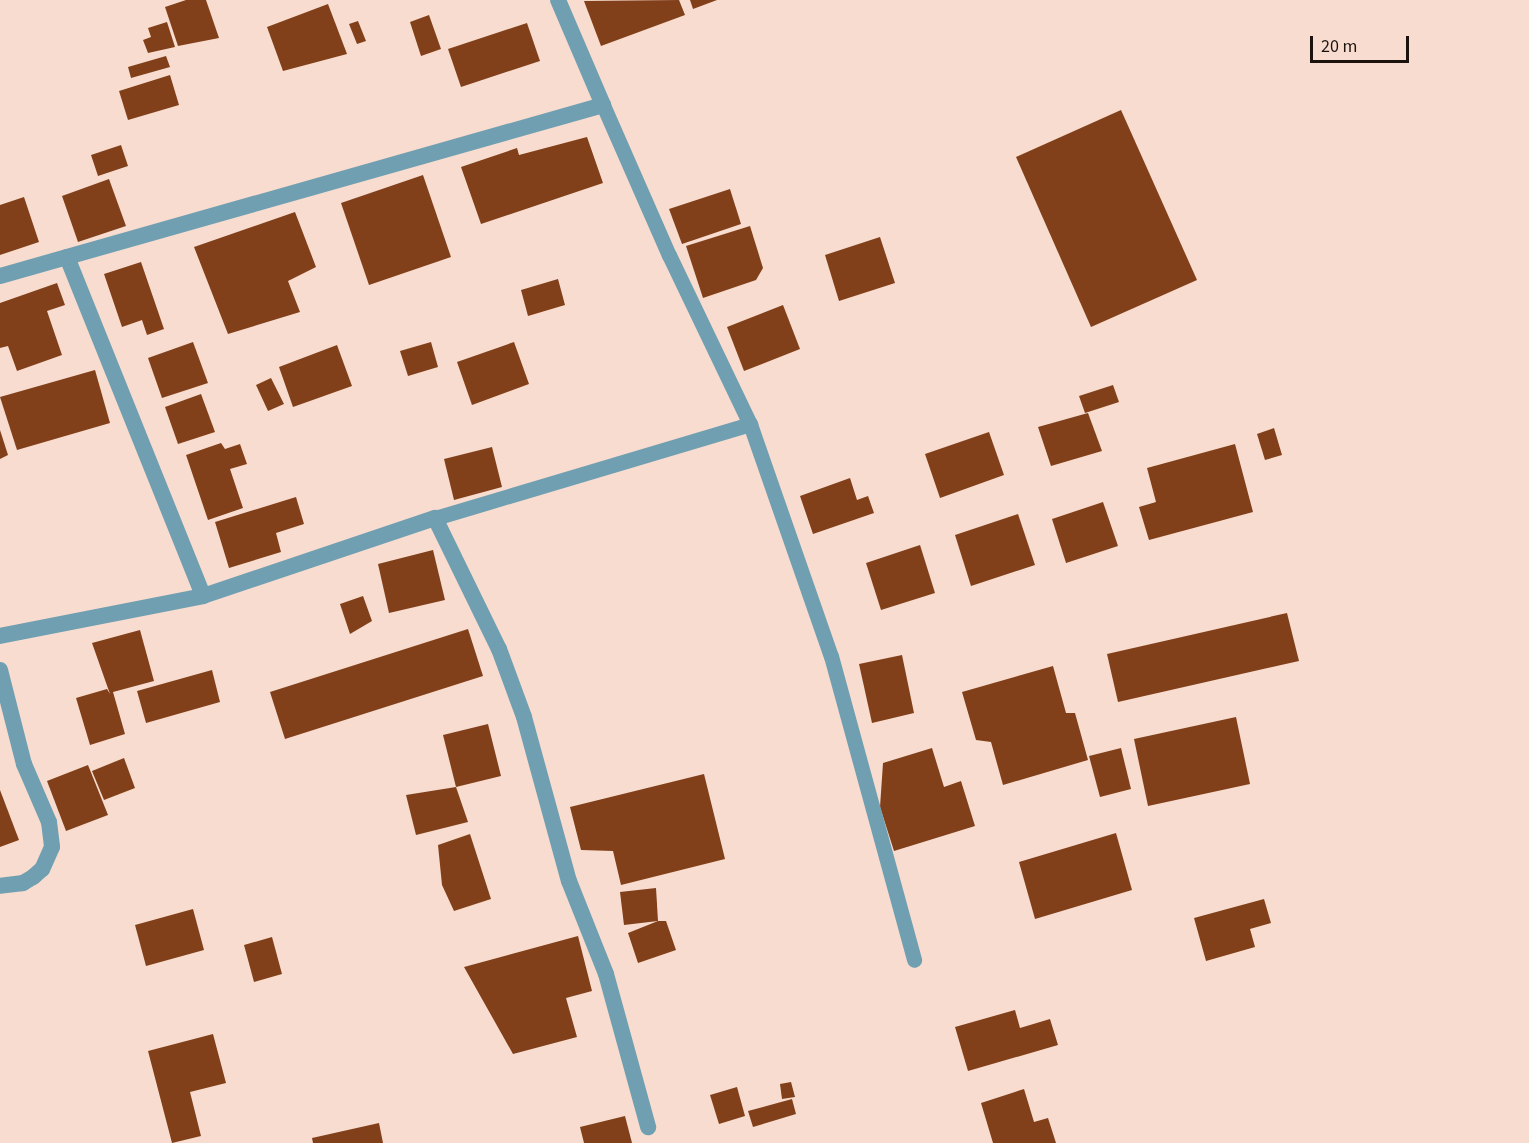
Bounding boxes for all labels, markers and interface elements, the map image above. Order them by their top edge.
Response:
scale bar [1313,24,1412,62]
text: 20 m [1321,34,1357,59]

